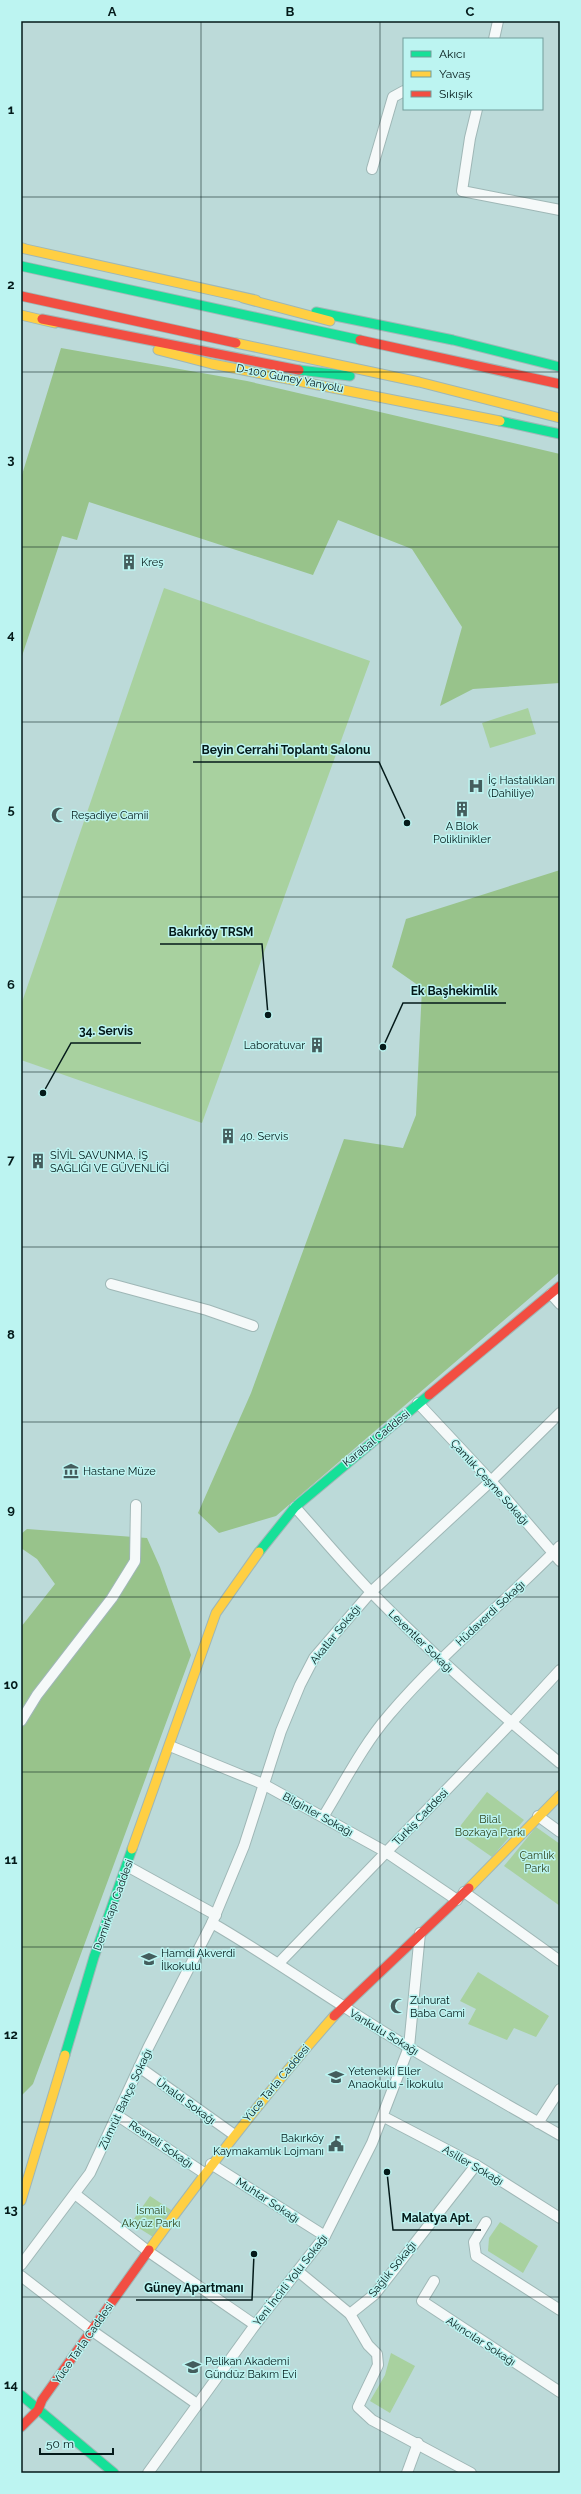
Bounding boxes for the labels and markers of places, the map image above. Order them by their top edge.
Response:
building icon: Kreş [120,553,138,571]
place label: Kreş [141,556,164,569]
callout: Beyin Cerrahi Toplantı Salonu [193,738,379,762]
place label: İç Hastalıkları (Dahiliye) [488,774,555,800]
hospital icon: İç Hastalıkları (Dahiliye) [467,777,485,795]
building icon: A Blok Poliklinikler [453,800,471,818]
mosque icon: Reşadiye Camii [50,806,68,824]
place label: Reşadiye Camii [71,809,148,822]
place label: A Blok Poliklinikler [433,820,491,846]
callout: Bakırköy TRSM [160,920,262,944]
callout: Ek Başhekimlik [403,979,506,1003]
callout: 34. Servis [71,1019,141,1043]
building icon: Laboratuvar [308,1036,326,1054]
place label: Laboratuvar [244,1039,305,1052]
building icon: 40. Servis [219,1127,237,1145]
place label: 40. Servis [240,1130,288,1143]
place label: SİVİL SAVUNMA, İŞ SAĞLIĞI VE GÜVENLİĞİ [50,1149,169,1175]
building icon: SİVİL SAVUNMA, İŞ SAĞLIĞI VE GÜVENLİĞİ [29,1152,47,1170]
museum icon: Hastane Müze [62,1462,80,1480]
place label: Hastane Müze [83,1465,156,1478]
place label: Hamdi Akverdi İlkokulu [161,1947,235,1973]
school or university icon: Hamdi Akverdi İlkokulu [140,1950,158,1968]
place label: Zuhurat Baba Cami [410,1994,465,2020]
mosque icon: Zuhurat Baba Cami [389,1997,407,2015]
place label: Yetenekli Eller Anaokulu - İkokulu [348,2065,443,2091]
school or university icon: Yetenekli Eller Anaokulu - İkokulu [327,2068,345,2086]
place label: Bakırköy Kaymakamlık Lojmanı [213,2132,324,2158]
public building icon: Bakırköy Kaymakamlık Lojmanı [327,2135,345,2153]
callout: Malatya Apt. [393,2206,481,2230]
callout: Güney Apartmanı [136,2276,252,2300]
place label: Pelikan Akademi Gündüz Bakım Evi [205,2355,297,2381]
school or university icon: Pelikan Akademi Gündüz Bakım Evi [184,2358,202,2376]

